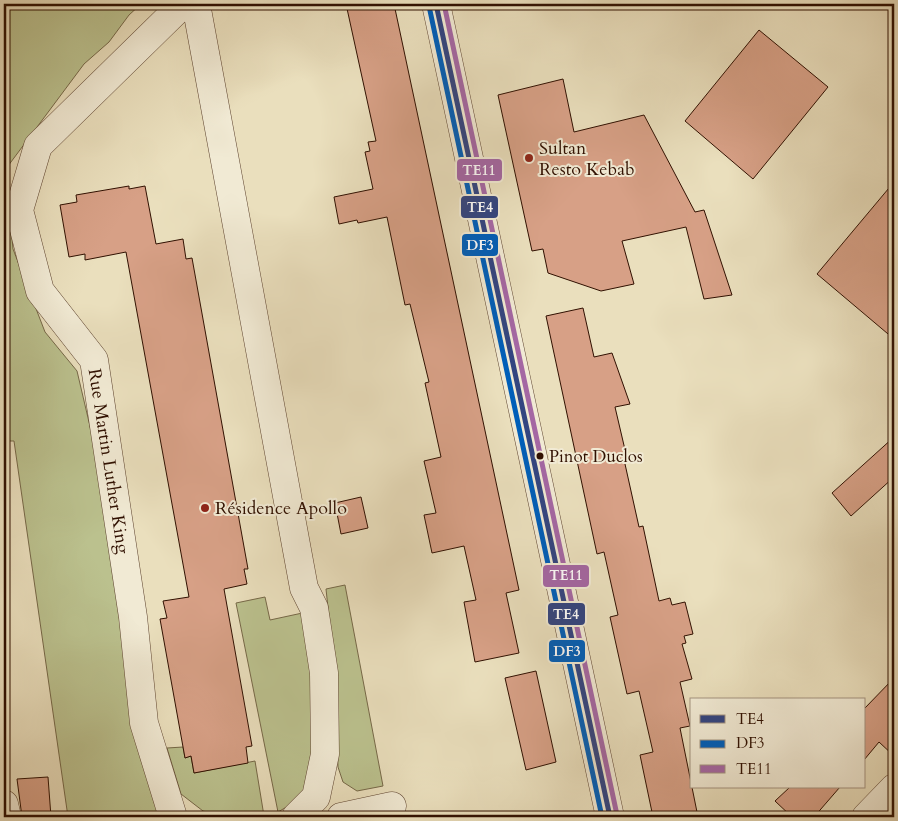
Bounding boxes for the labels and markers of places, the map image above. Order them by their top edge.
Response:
place label: Sultan Resto Kebab [539,136,635,182]
marker: Sultan Resto Kebab [523,152,535,164]
place label: Pinot Duclos [549,445,643,468]
marker: Pinot Duclos [535,451,545,461]
place label: Résidence Apollo [215,496,347,521]
marker: Résidence Apollo [199,502,211,514]

